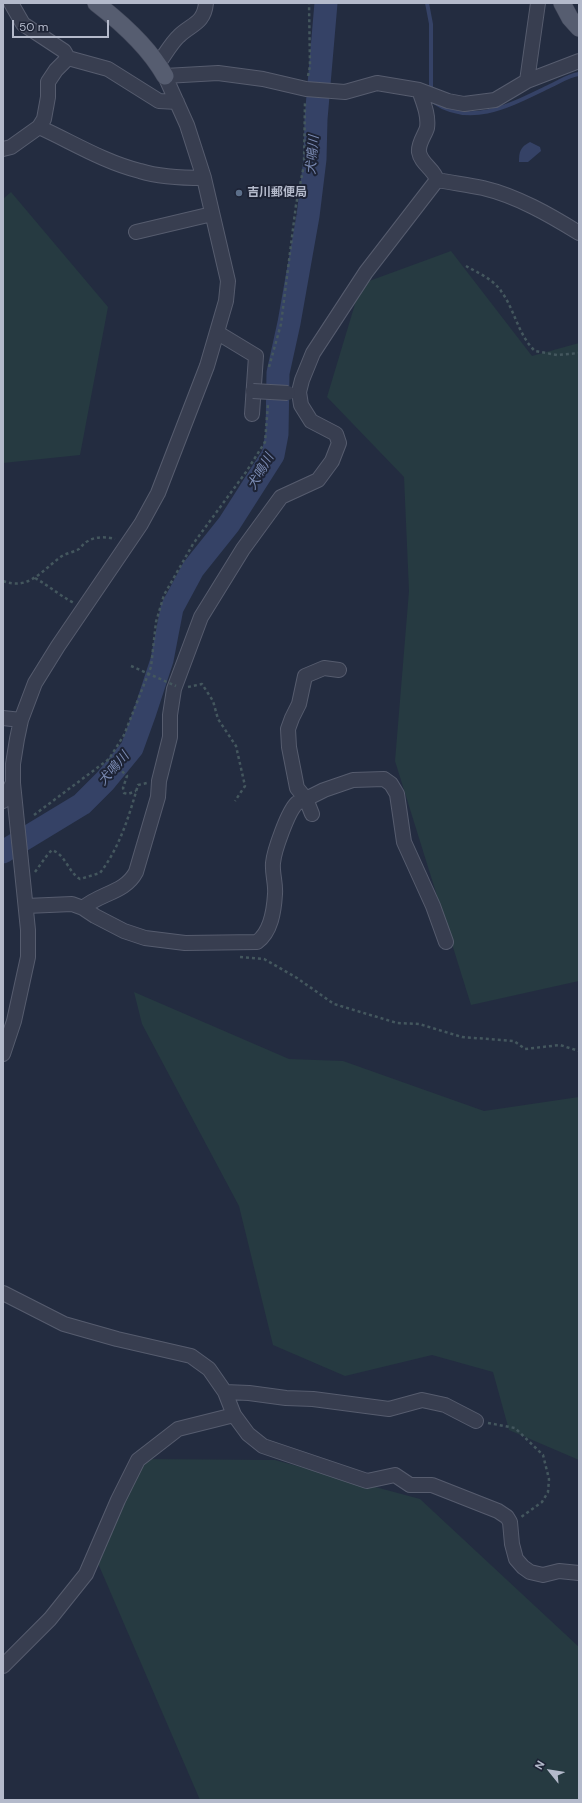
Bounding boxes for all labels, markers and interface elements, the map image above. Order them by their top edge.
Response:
scale bar [14,12,111,38]
text: 50 m [19,19,48,35]
water label: 犬鳴川 [304,135,322,175]
place label: 吉川郵便局 [247,186,307,200]
marker: 吉川郵便局 [234,188,244,198]
water label: 犬鳴川 [244,451,278,493]
water label: 犬鳴川 [95,749,133,789]
north arrow [530,1751,570,1791]
text: N [532,1758,548,1772]

